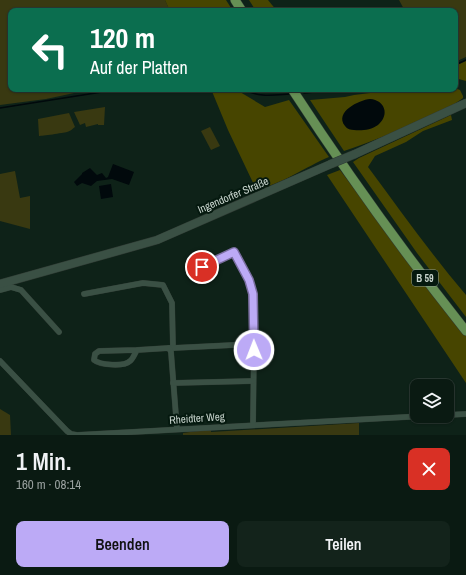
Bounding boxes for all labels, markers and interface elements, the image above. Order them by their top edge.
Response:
text: 120 m [90,19,155,57]
icon: left [24,24,76,76]
text: Auf der Platten [90,55,188,80]
street label: Ingendorfer Straße [195,174,271,216]
pin [185,250,219,284]
icon: arrive [191,256,213,278]
road number: B 59 [412,270,438,286]
position arrow [233,329,275,371]
map controls [410,379,454,423]
button: layers [410,379,454,423]
street label: Rheidter Weg [169,409,225,427]
text: 1 Min. [16,445,71,477]
button: close [408,448,450,490]
text: 160 m · 08:14 [16,476,81,493]
button: Beenden [16,521,229,567]
button: Teilen [237,521,450,567]

